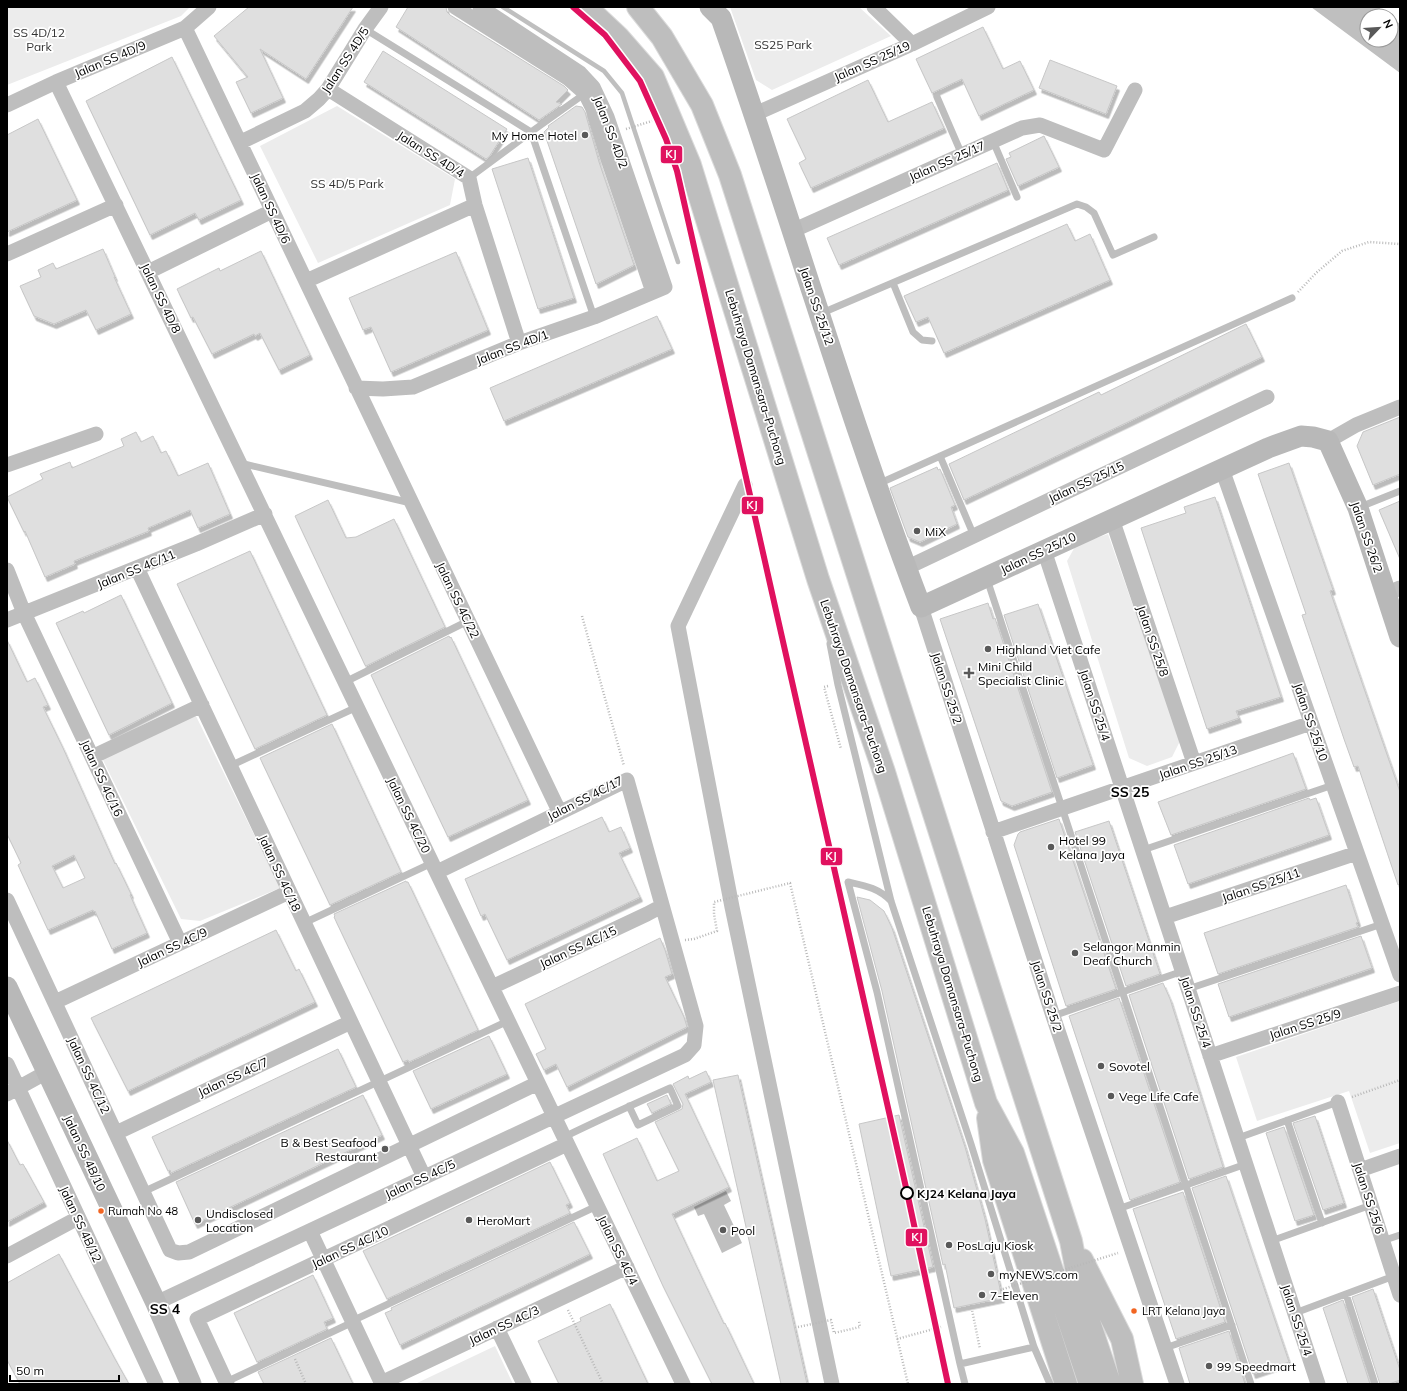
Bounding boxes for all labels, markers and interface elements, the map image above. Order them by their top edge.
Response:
north arrow [1359,8,1399,48]
text: N [1380,17,1396,30]
street label: Jalan SS 4D/5 [318,24,372,96]
park label: SS 4D/12 Park [13,25,65,54]
street label: Jalan SS 4D/9 [72,37,148,81]
park label: SS25 Park [754,37,813,52]
street label: Jalan SS 25/19 [832,38,912,84]
street label: Jalan SS 4D/2 [590,94,632,170]
street label: Jalan SS 4D/4 [395,127,467,181]
place label: My Home Hotel [491,128,577,143]
marker: My Home Hotel [580,130,590,140]
street label: Jalan SS 25/17 [907,138,987,184]
line badge: KJ [660,145,683,164]
text: KJ [665,147,677,161]
street label: Jalan SS 4D/6 [248,170,294,246]
park label: SS 4D/5 Park [310,176,384,191]
street label: Jalan SS 4D/8 [138,260,184,336]
street label: Jalan SS 25/12 [797,265,837,347]
street label: Lebuhraya Damansara–Puchong [722,288,790,466]
street label: Jalan SS 4D/1 [474,326,550,368]
street label: Jalan SS 25/15 [1046,458,1126,506]
line badge: KJ [741,496,764,515]
text: KJ [746,498,758,512]
street label: Jalan SS 26/2 [1348,499,1386,575]
place label: MiX [925,524,946,539]
marker: MiX [912,526,922,536]
street label: Jalan SS 25/10 [998,529,1078,577]
street label: Jalan SS 4C/11 [95,547,177,591]
street label: Jalan SS 4C/22 [433,559,483,641]
street label: Lebuhraya Damansara–Puchong [817,597,891,775]
street label: Jalan SS 25/8 [1134,603,1172,679]
place label: Highland Viet Cafe [996,642,1100,657]
marker: Highland Viet Cafe [983,644,993,654]
street label: Jalan SS 25/2 [928,650,966,726]
place label: Mini Child Specialist Clinic [978,659,1064,688]
marker: Mini Child Specialist Clinic [963,667,975,679]
street label: Jalan SS 25/4 [1076,667,1114,743]
street label: Jalan SS 25/10 [1291,681,1331,763]
street label: Jalan SS 4C/16 [78,737,126,819]
street label: Jalan SS 25/13 [1157,742,1239,782]
street label: Jalan SS 4C/17 [545,772,625,824]
street label: Jalan SS 4C/20 [384,774,434,856]
district label: SS 25 [1111,783,1149,801]
street label: Jalan SS 4C/18 [256,832,304,914]
place label: Hotel 99 Kelana Jaya [1059,833,1125,862]
marker: Hotel 99 Kelana Jaya [1046,842,1056,852]
line badge: KJ [820,847,843,866]
text: KJ [825,849,837,863]
street label: Jalan SS 25/11 [1220,865,1302,905]
street label: Lebuhraya Damansara–Puchong [919,905,987,1083]
street label: Jalan SS 4C/15 [537,923,619,971]
street label: Jalan SS 4C/9 [135,924,209,970]
place label: Selangor Manmin Deaf Church [1083,939,1181,968]
marker: Selangor Manmin Deaf Church [1070,948,1080,958]
street label: Jalan SS 25/2 [1028,958,1066,1034]
street label: Jalan SS 25/4 [1177,974,1215,1050]
street label: Jalan SS 25/9 [1267,1005,1343,1043]
street label: Jalan SS 4C/12 [65,1034,113,1116]
street label: Jalan SS 4C/7 [196,1054,270,1100]
place label: Sovotel [1109,1059,1150,1074]
marker: Sovotel [1096,1061,1106,1071]
place label: Vege Life Cafe [1119,1089,1199,1104]
marker: Vege Life Cafe [1106,1091,1116,1101]
street label: Jalan SS 4B/10 [61,1112,109,1194]
place label: B & Best Seafood Restaurant [281,1135,377,1164]
marker: B & Best Seafood Restaurant [380,1144,390,1154]
street label: Jalan SS 4C/5 [383,1156,457,1202]
street label: Jalan SS 25/6 [1350,1160,1388,1236]
street label: Jalan SS 4B/12 [57,1183,105,1265]
marker: KJ24 Kelana Jaya [900,1186,914,1200]
place label: KJ24 Kelana Jaya [917,1186,1016,1201]
place label: Rumah No 48 [108,1204,179,1218]
marker: Rumah No 48 [96,1206,106,1216]
place label: Undisclosed Location [206,1206,273,1235]
place label: HeroMart [477,1213,530,1228]
street label: Jalan SS 4C/4 [595,1213,641,1287]
marker: Undisclosed Location [193,1215,203,1225]
marker: HeroMart [464,1215,474,1225]
street label: Jalan SS 4C/10 [309,1223,391,1271]
place label: Pool [731,1223,755,1238]
marker: Pool [718,1225,728,1235]
line badge: KJ [905,1228,928,1247]
text: KJ [911,1230,923,1244]
place label: PosLaju Kiosk [957,1238,1034,1253]
marker: PosLaju Kiosk [944,1240,954,1250]
place label: myNEWS.com [999,1267,1078,1282]
marker: myNEWS.com [986,1269,996,1279]
street label: Jalan SS 25/4 [1278,1282,1316,1358]
place label: 7-Eleven [990,1288,1039,1303]
marker: 7-Eleven [977,1290,987,1300]
district label: SS 4 [150,1300,181,1318]
street label: Jalan SS 4C/3 [467,1302,541,1348]
place label: LRT Kelana Jaya [1142,1304,1225,1318]
marker: LRT Kelana Jaya [1129,1306,1139,1316]
scale bar [10,1357,119,1383]
place label: 99 Speedmart [1217,1359,1296,1374]
marker: 99 Speedmart [1204,1361,1214,1371]
text: 50 m [16,1363,44,1378]

